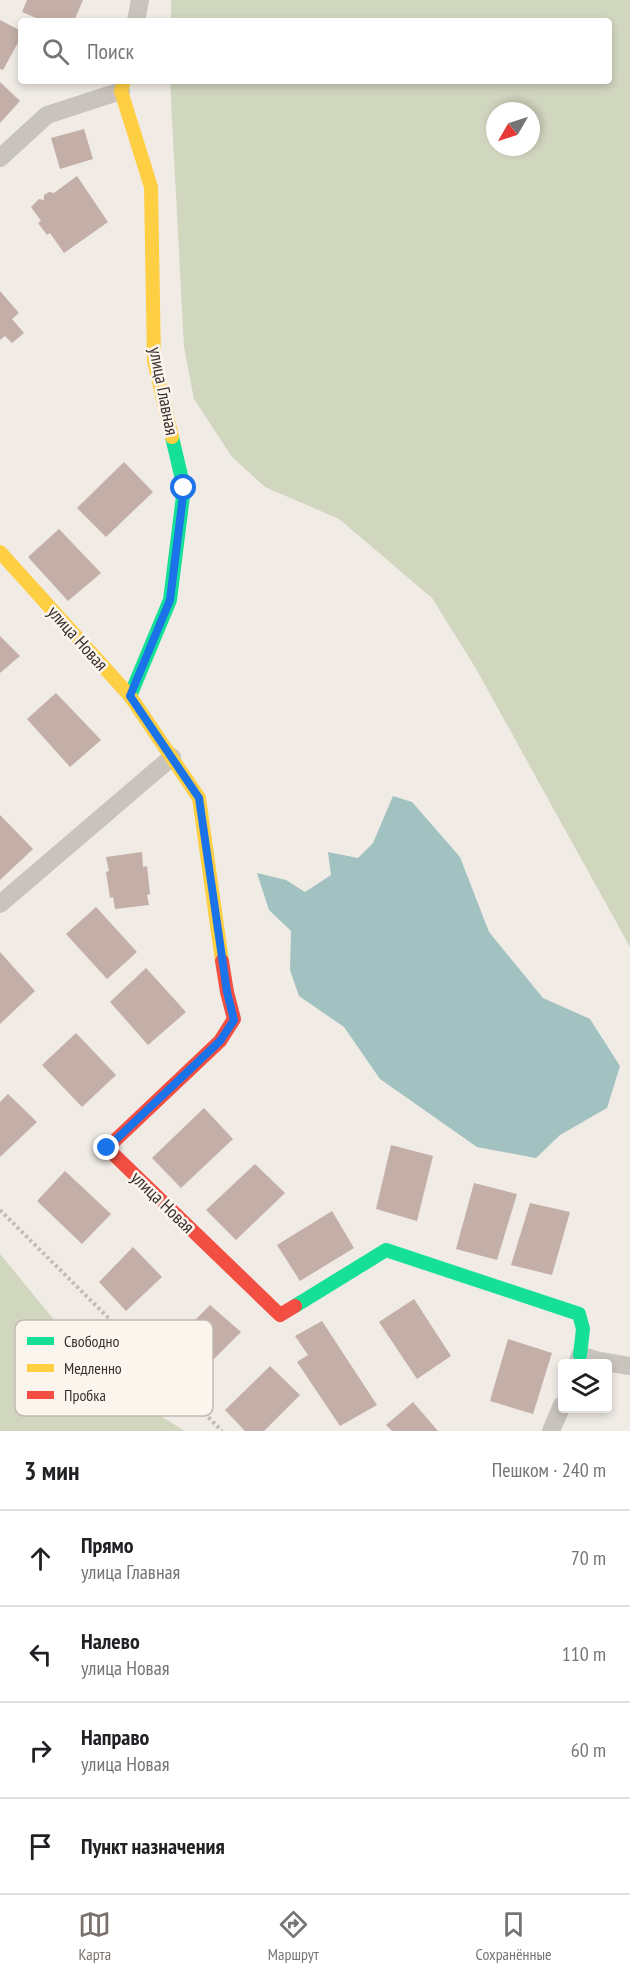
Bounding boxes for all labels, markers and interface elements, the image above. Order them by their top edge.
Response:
search box [18,18,612,84]
icon: search [39,35,72,68]
text: Поиск [87,37,134,65]
north arrow [486,102,540,156]
street label: улица Главная [144,345,184,437]
route start [170,474,196,500]
street label: улица Новая [43,601,113,675]
route end [93,1134,119,1160]
street label: улица Новая [126,1166,200,1238]
legend [15,1320,213,1416]
text: Свободно [64,1331,119,1351]
text: Медленно [64,1358,122,1378]
map controls [558,1359,612,1413]
button: layers [558,1359,612,1413]
text: Пробка [64,1385,106,1405]
text: 3 мин [24,1454,79,1487]
text: Пешком · 240 m [492,1457,606,1483]
text: Прямо [81,1531,134,1559]
icon: ahead [24,1542,57,1575]
text: 70 m [571,1545,606,1571]
text: улица Главная [81,1559,180,1585]
text: Налево [81,1627,140,1655]
icon: left [24,1638,57,1671]
text: 110 m [562,1641,606,1667]
text: улица Новая [81,1655,169,1681]
text: Направо [81,1723,149,1751]
icon: right [24,1734,57,1767]
text: 60 m [571,1737,606,1763]
text: улица Новая [81,1751,169,1777]
icon: arrive [24,1830,57,1863]
text: Пункт назначения [81,1832,225,1860]
tab: Карта [78,1908,111,1964]
tab: Маршрут [268,1908,319,1964]
tab: Сохранённые [476,1908,552,1964]

